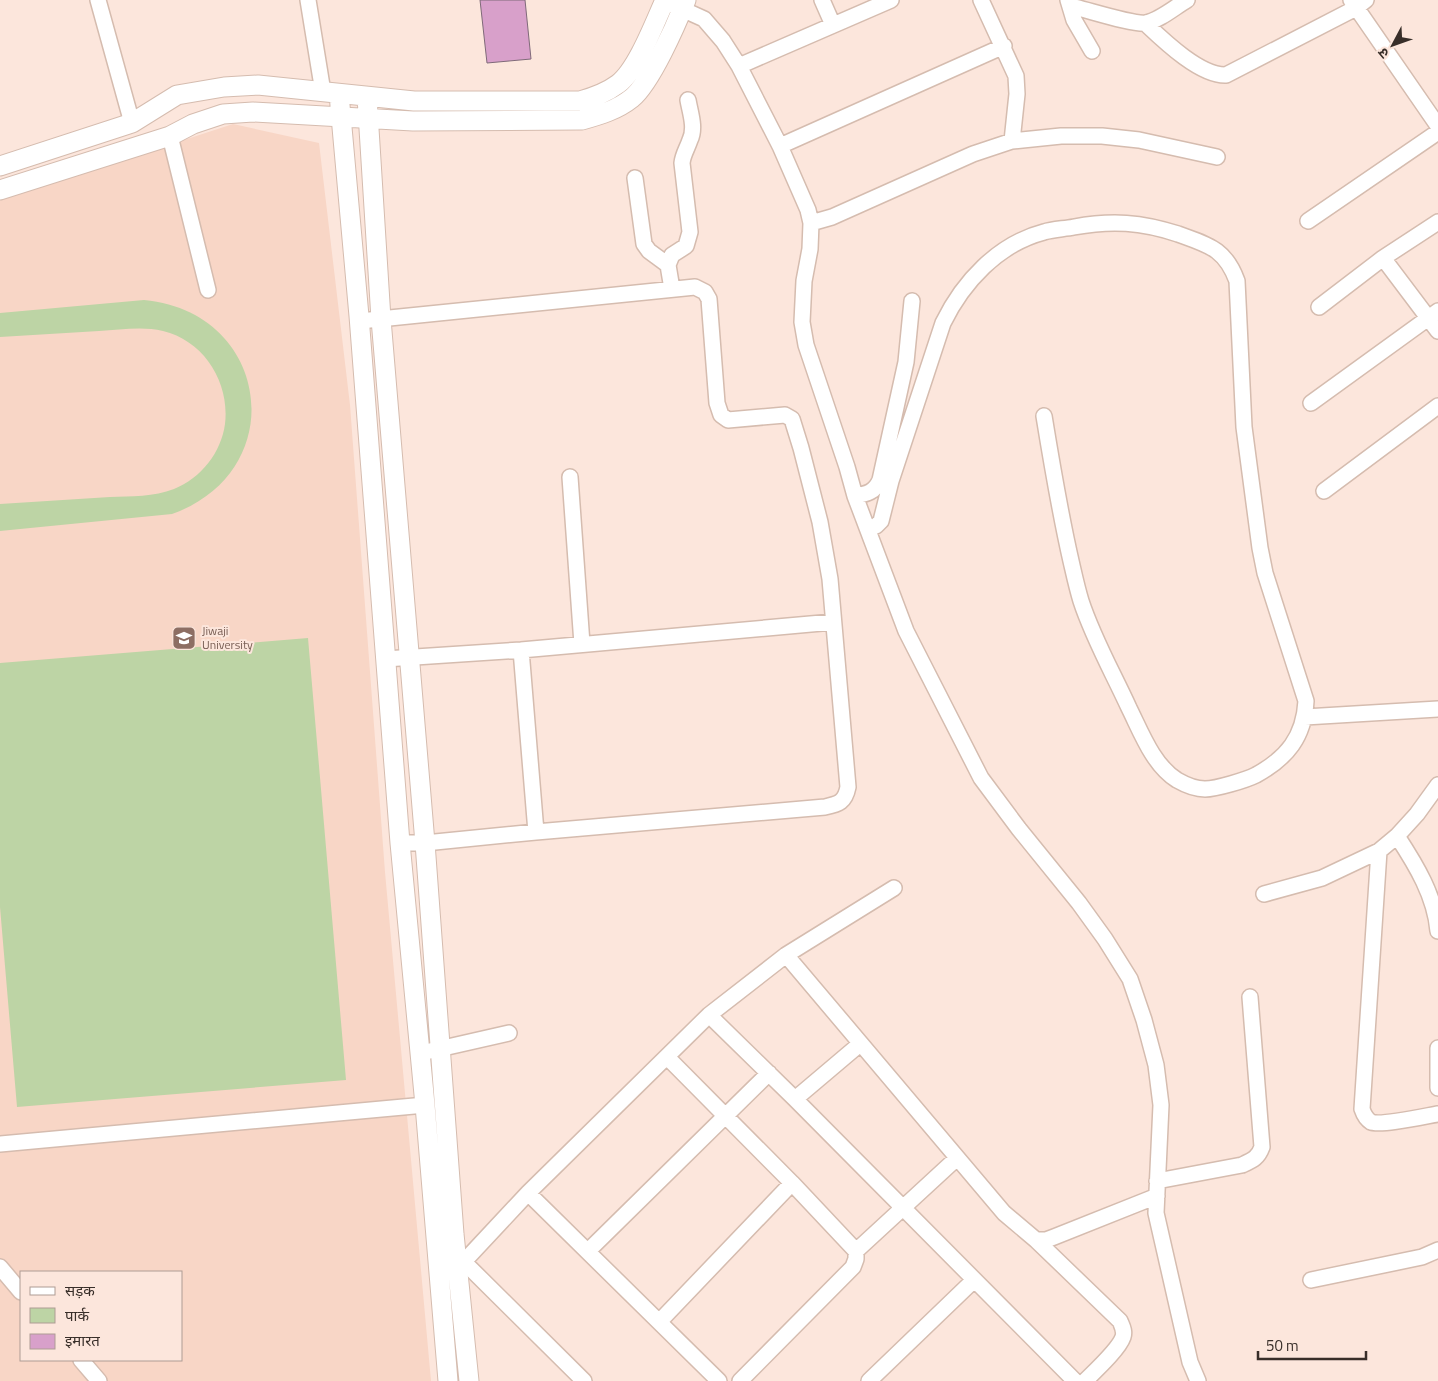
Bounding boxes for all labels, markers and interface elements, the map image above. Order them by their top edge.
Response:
north arrow [1368,20,1418,70]
text: उ [1372,43,1393,64]
place label: Jiwaji University [202,621,253,654]
school or university icon: Jiwaji University [171,625,197,651]
legend [20,1271,182,1361]
text: सड़क [65,1279,95,1302]
text: पार्क [65,1304,89,1327]
scale bar [1258,1328,1366,1360]
text: इमारत [65,1329,100,1352]
text: 50 m [1266,1334,1299,1357]

